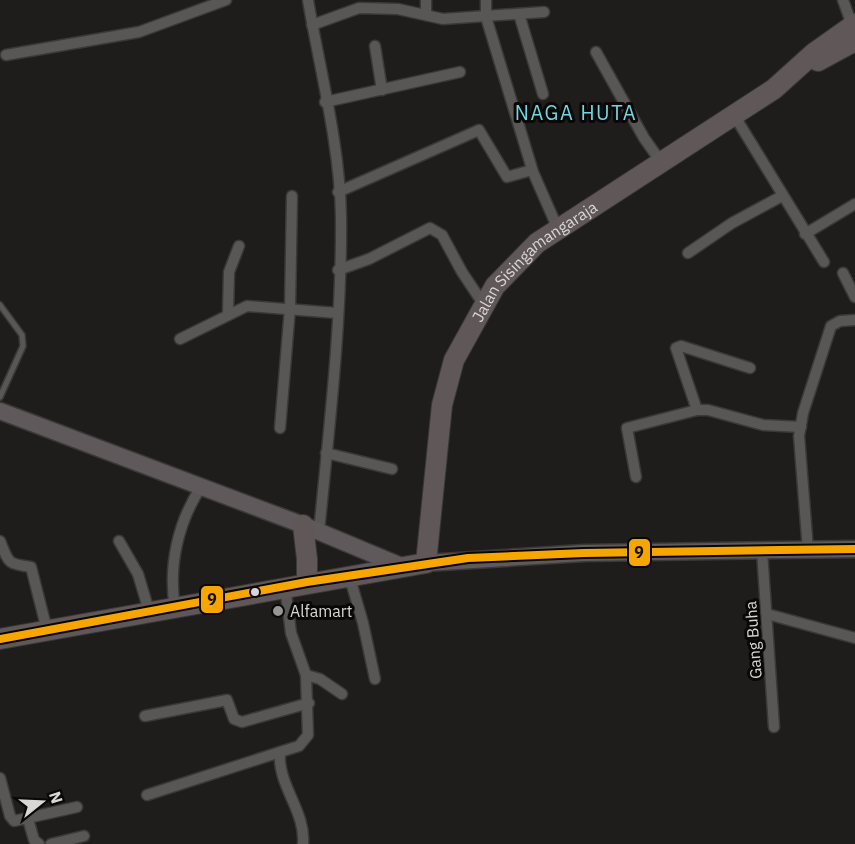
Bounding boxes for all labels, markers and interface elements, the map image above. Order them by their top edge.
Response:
district label: NAGA HUTA [515,99,637,126]
street label: Jalan Sisingamangaraja [467,196,601,325]
line badge: 9 [628,538,651,567]
text: 9 [634,542,644,562]
line badge: 9 [200,585,224,614]
unlabelled marker [249,586,261,598]
text: 9 [207,589,217,609]
street label: Gang Buha [740,600,766,680]
place label: Alfamart [290,601,352,621]
marker: Alfamart [271,604,285,618]
north arrow [12,772,72,832]
text: N [45,789,68,806]

